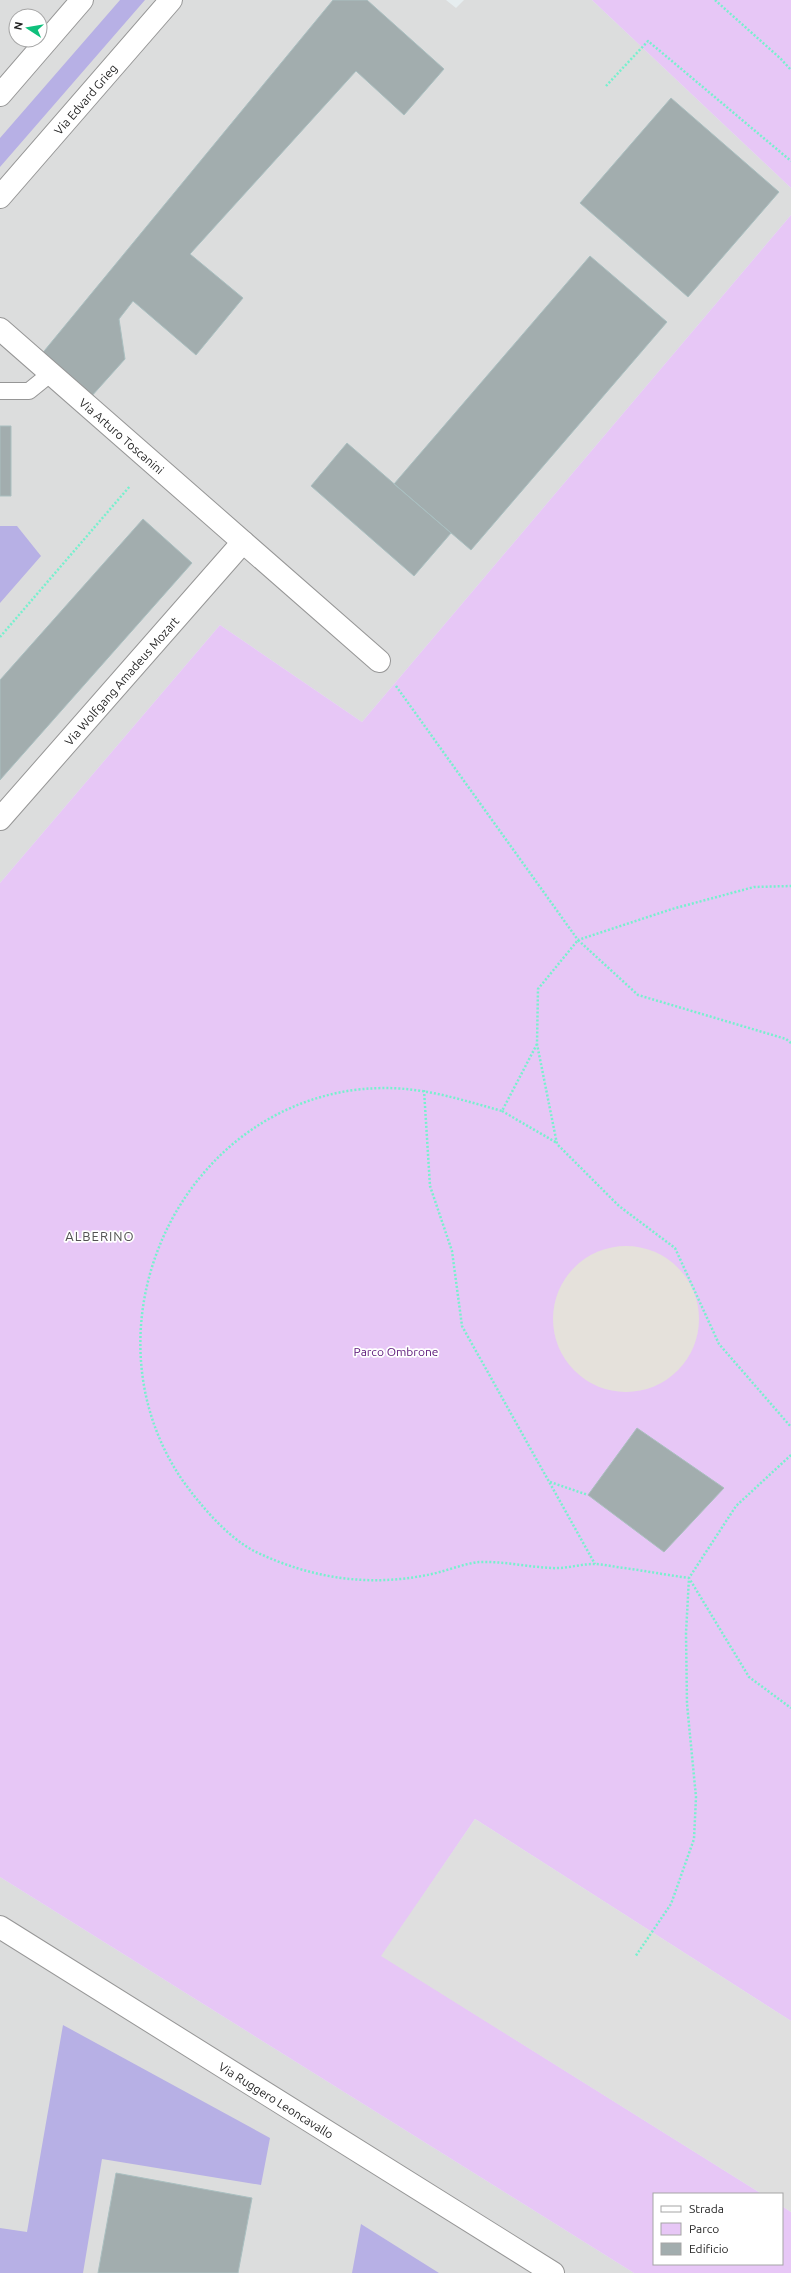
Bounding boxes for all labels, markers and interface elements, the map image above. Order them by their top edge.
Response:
north arrow [8,8,48,48]
text: N [11,21,25,31]
street label: Via Edvard Grieg [51,61,119,137]
street label: Via Arturo Toscanini [77,395,167,476]
street label: Via Wolfgang Amadeus Mozart [62,614,181,747]
district label: ALBERINO [65,1229,135,1243]
park label: Parco Ombrone [354,1345,438,1358]
street label: Via Ruggero Leoncavallo [217,2059,336,2141]
legend [653,2193,783,2265]
text: Strada [689,2202,724,2215]
text: Parco [689,2222,719,2235]
text: Edificio [689,2242,729,2255]

